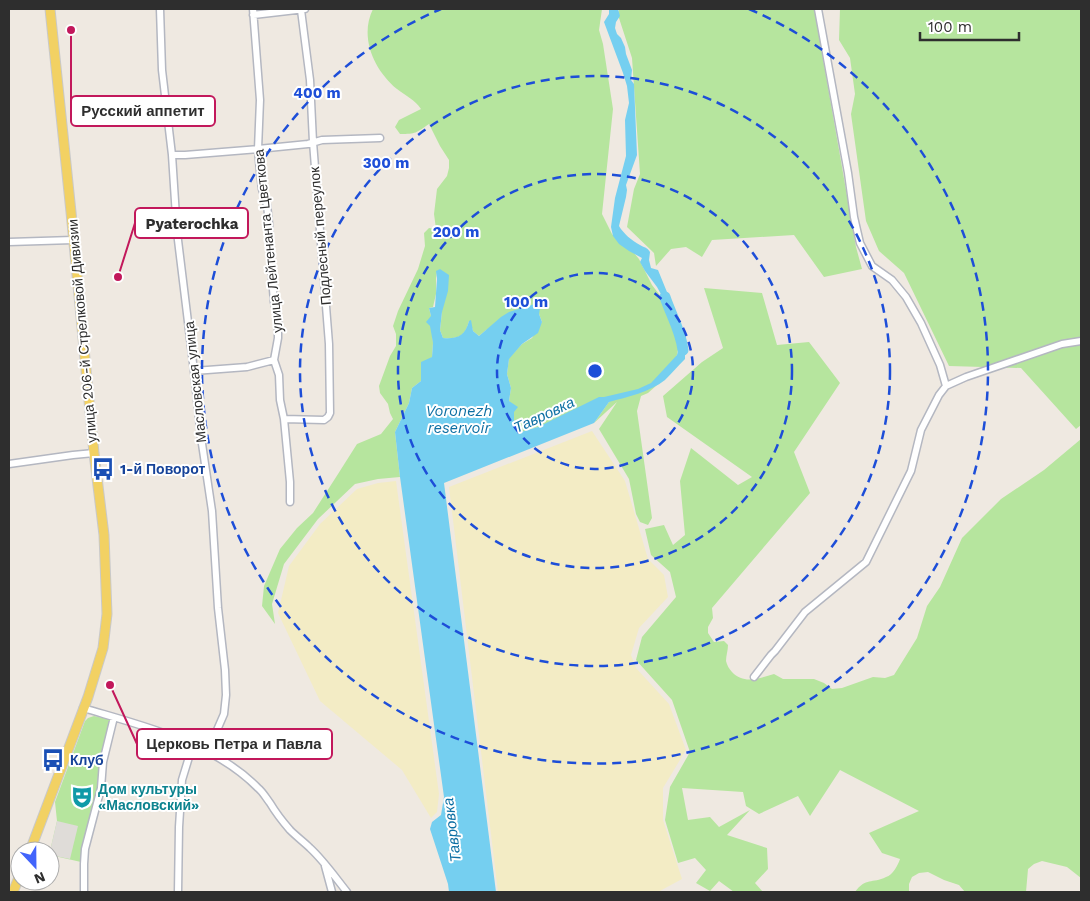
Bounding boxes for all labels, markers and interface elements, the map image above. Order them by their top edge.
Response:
scale bar [920,10,1019,42]
text: 100 m [928,18,972,36]
text: 400 m [293,84,341,102]
callout: Русский аппетит [71,96,215,126]
text: Русский аппетит [81,102,205,120]
street label: улица Лейтенанта Цветкова [250,148,286,334]
text: 300 m [363,154,409,172]
street label: Подлесный переулок [306,165,334,306]
callout: Pyaterochka [135,208,248,238]
text: Pyaterochka [145,215,239,233]
street label: улица 206-й Стрелковой Дивизии [64,218,100,444]
text: 200 m [433,223,479,241]
text: 100 m [504,293,548,311]
street label: Масловская улица [181,320,209,444]
centre of rings [586,362,604,380]
water label: Тавровка [511,393,577,437]
water label: Voronezh reservoir [426,402,492,437]
bus stop icon: 1-й Поворот [90,456,116,482]
place label: 1-й Поворот [120,461,205,477]
callout: Церковь Петра и Павла [137,729,332,759]
text: Церковь Петра и Павла [146,735,322,753]
bus stop icon: Клуб [40,747,66,773]
place label: Клуб [70,752,104,768]
place label: Дом культуры «Масловский» [98,781,199,813]
theatre icon: Дом культуры «Масловский» [69,784,95,810]
water label: Тавровка [439,797,465,863]
north arrow [10,841,60,891]
text: N [32,869,48,887]

